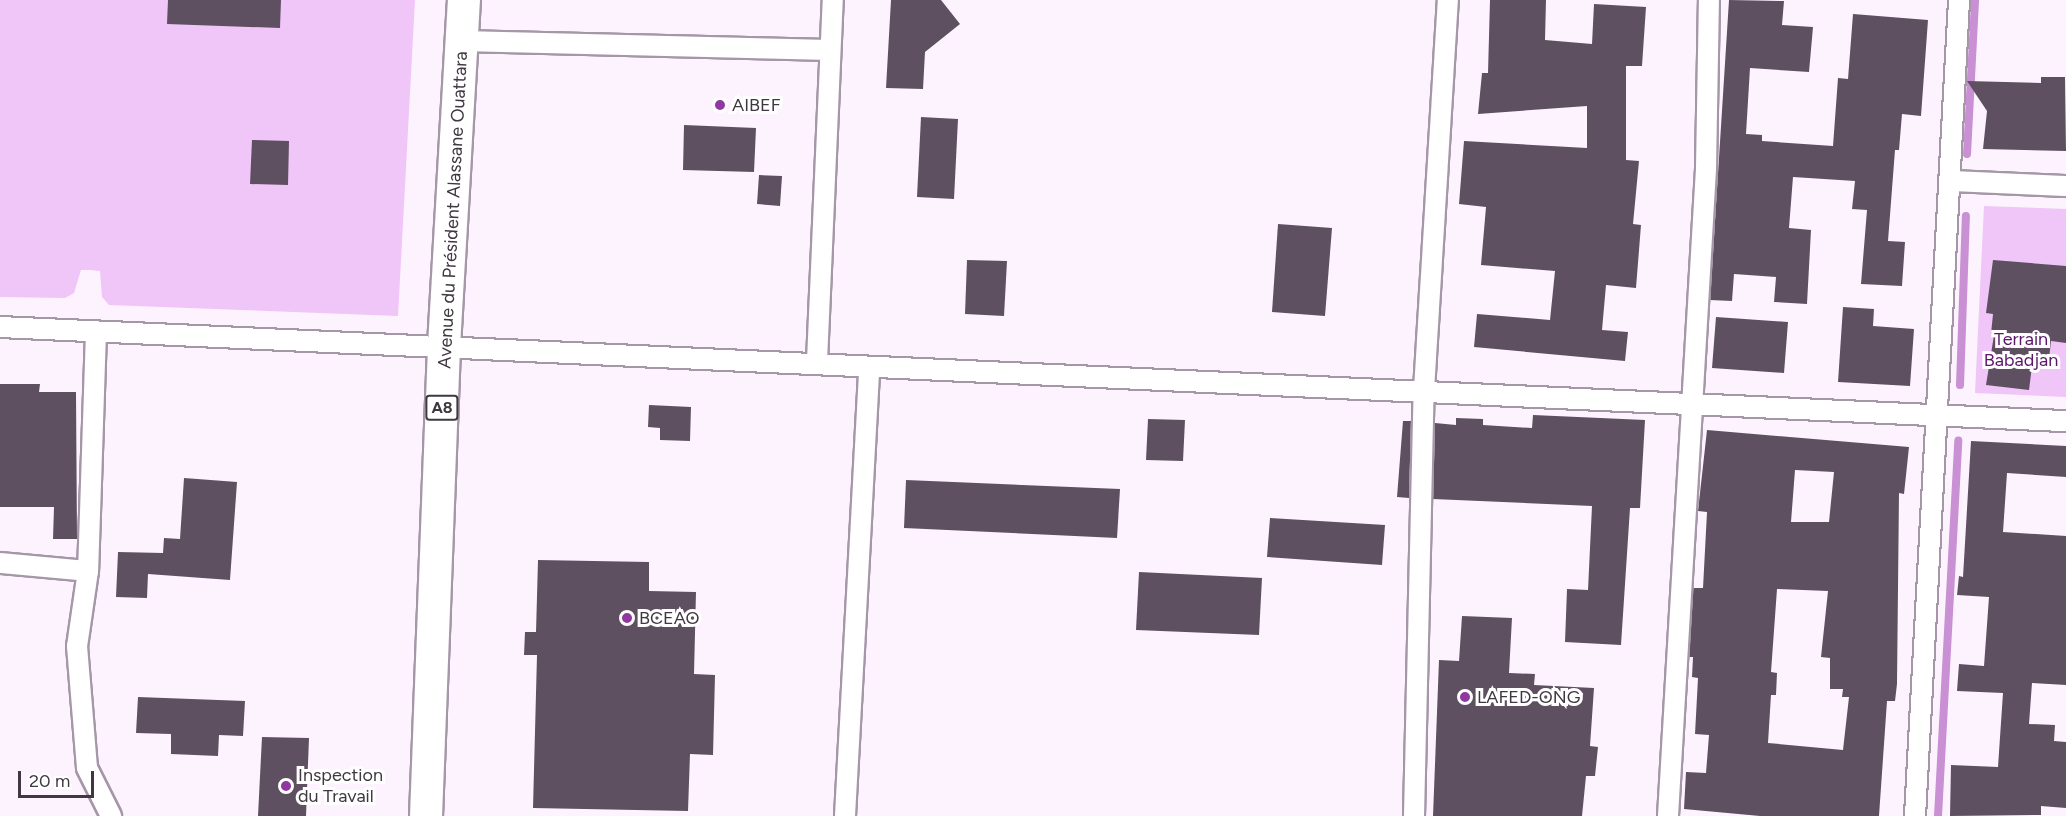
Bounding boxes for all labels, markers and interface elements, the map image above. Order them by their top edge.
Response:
street label: Avenue du Président Alassane Ouattara [434,51,472,369]
place label: AIBEF [732,94,780,116]
marker: AIBEF [713,98,727,112]
park label: Terrain Babadjan [1984,329,2058,372]
road number: A8 [424,395,460,421]
place label: BCEAO [639,607,699,629]
marker: BCEAO [620,611,634,625]
place label: LAFED-ONG [1477,686,1580,708]
marker: LAFED-ONG [1458,690,1472,704]
scale bar [21,759,98,797]
place label: Inspection du Travail [298,765,383,808]
text: 20 m [29,770,70,792]
marker: Inspection du Travail [279,779,293,793]

